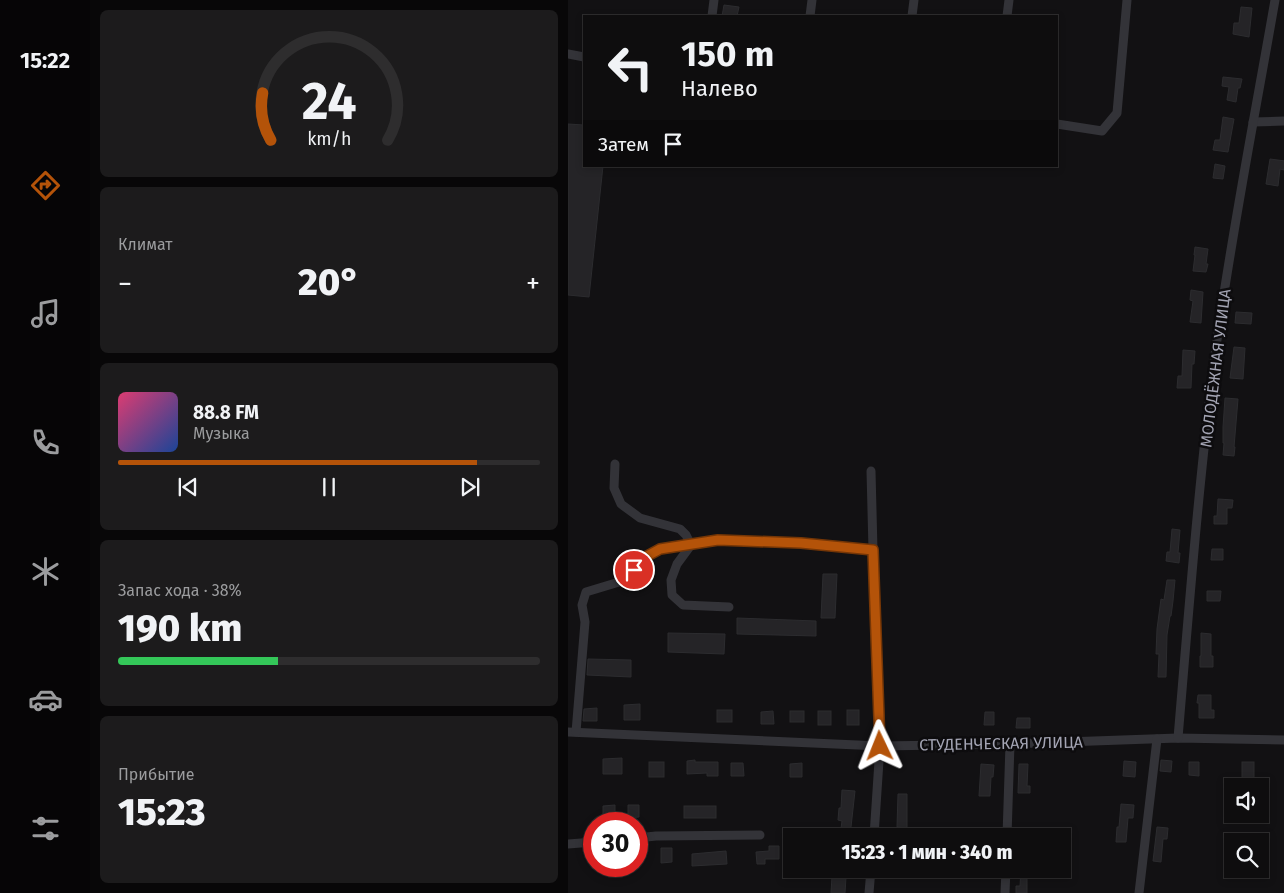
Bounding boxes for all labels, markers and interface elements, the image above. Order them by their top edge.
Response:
text: 150 m [681,33,774,75]
icon: left [598,35,663,100]
text: 15:22 [20,47,70,74]
text: 24 [302,70,356,133]
text: Налево [681,75,758,102]
text: km/h [307,128,351,150]
icon: arrive [659,130,687,158]
text: Затем [598,133,649,156]
icon: directions [28,168,63,203]
text: Климат [118,235,173,254]
text: 20° [298,259,360,305]
text: − [118,267,132,300]
text: + [526,267,540,300]
street label: МОЛОДЁЖНАЯ УЛИЦА [1196,287,1235,448]
icon: music [28,296,63,331]
text: 88.8 FM [193,401,259,424]
text: Музыка [193,424,250,443]
icon: phone [28,425,63,460]
icon: previous [174,473,202,501]
icon: pause [315,473,343,501]
icon: next [456,473,484,501]
pin [613,549,655,591]
icon: climate [28,554,63,589]
icon: arrive [620,556,648,584]
text: Запас хода · 38% [118,581,242,600]
text: 190 km [118,605,242,651]
icon: car [28,682,63,717]
position arrow [853,719,905,771]
street label: СТУДЕНЧЕСКАЯ УЛИЦА [919,733,1084,754]
text: Прибытие [118,765,194,784]
map controls [1224,778,1269,878]
button: sound [1224,778,1269,823]
text: 15:23 [118,789,206,835]
icon: filters [28,811,63,846]
speed limit sign: 30 [583,812,648,877]
button: search [1224,833,1269,878]
text: 15:23 · 1 мин · 340 m [841,841,1013,864]

